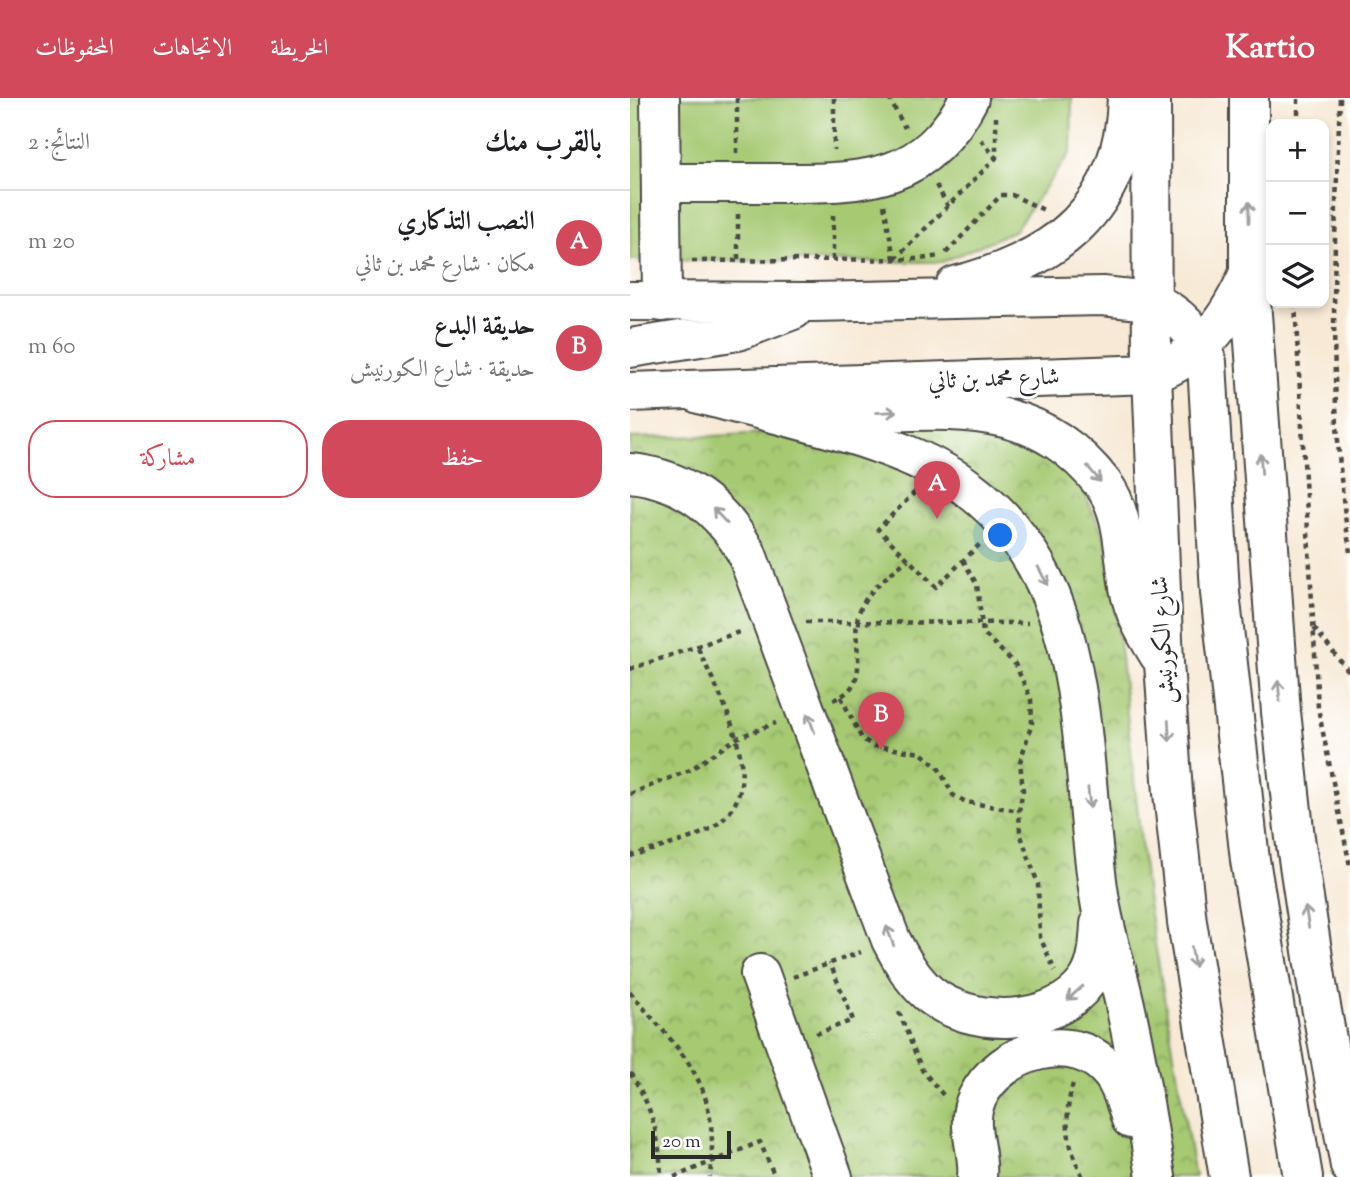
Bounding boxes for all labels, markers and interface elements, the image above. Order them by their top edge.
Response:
text: Kartio [1225,25,1315,73]
text: المحفوظات [35,32,114,66]
text: الاتجاهات [152,32,232,66]
text: الخريطة [270,32,329,66]
map controls [1266,119,1329,308]
button: + [1266,119,1329,182]
text: بالقرب منك [485,122,602,165]
text: النتائج: 2 [28,127,90,160]
button: − [1266,182,1329,245]
one-way arrow [1242,201,1256,224]
text: النصب التذكاري [397,204,535,241]
text: 20 m [28,226,75,259]
text: A [570,226,588,259]
button: layers [1266,245,1329,308]
text: مكان · شارع محمد بن ثاني [355,249,535,282]
text: حديقة البدع [434,309,535,346]
text: 60 m [28,331,76,364]
text: B [572,331,586,364]
text: حديقة · شارع الكورنيش [350,354,535,387]
street label: شارع محمد بن ثاني [928,361,1060,400]
one-way arrow [874,406,897,419]
button: مشاركة [28,420,308,498]
button: حفظ [322,420,602,498]
one-way arrow [1255,453,1268,476]
pin: A [914,461,960,519]
one-way arrow [1086,464,1102,482]
one-way arrow [712,508,729,525]
your location [983,518,1017,552]
one-way arrow [1036,566,1050,586]
street label: شارع الكورنيش [1144,575,1185,705]
one-way arrow [1272,680,1285,703]
pin: B [858,692,904,750]
one-way arrow [803,713,816,735]
one-way arrow [1162,719,1175,742]
one-way arrow [1082,786,1095,809]
one-way arrow [1300,906,1313,928]
one-way arrow [883,926,896,948]
one-way arrow [1187,945,1200,968]
one-way arrow [1066,985,1084,1001]
scale bar [651,1128,732,1160]
text: 20 m [662,1129,701,1156]

